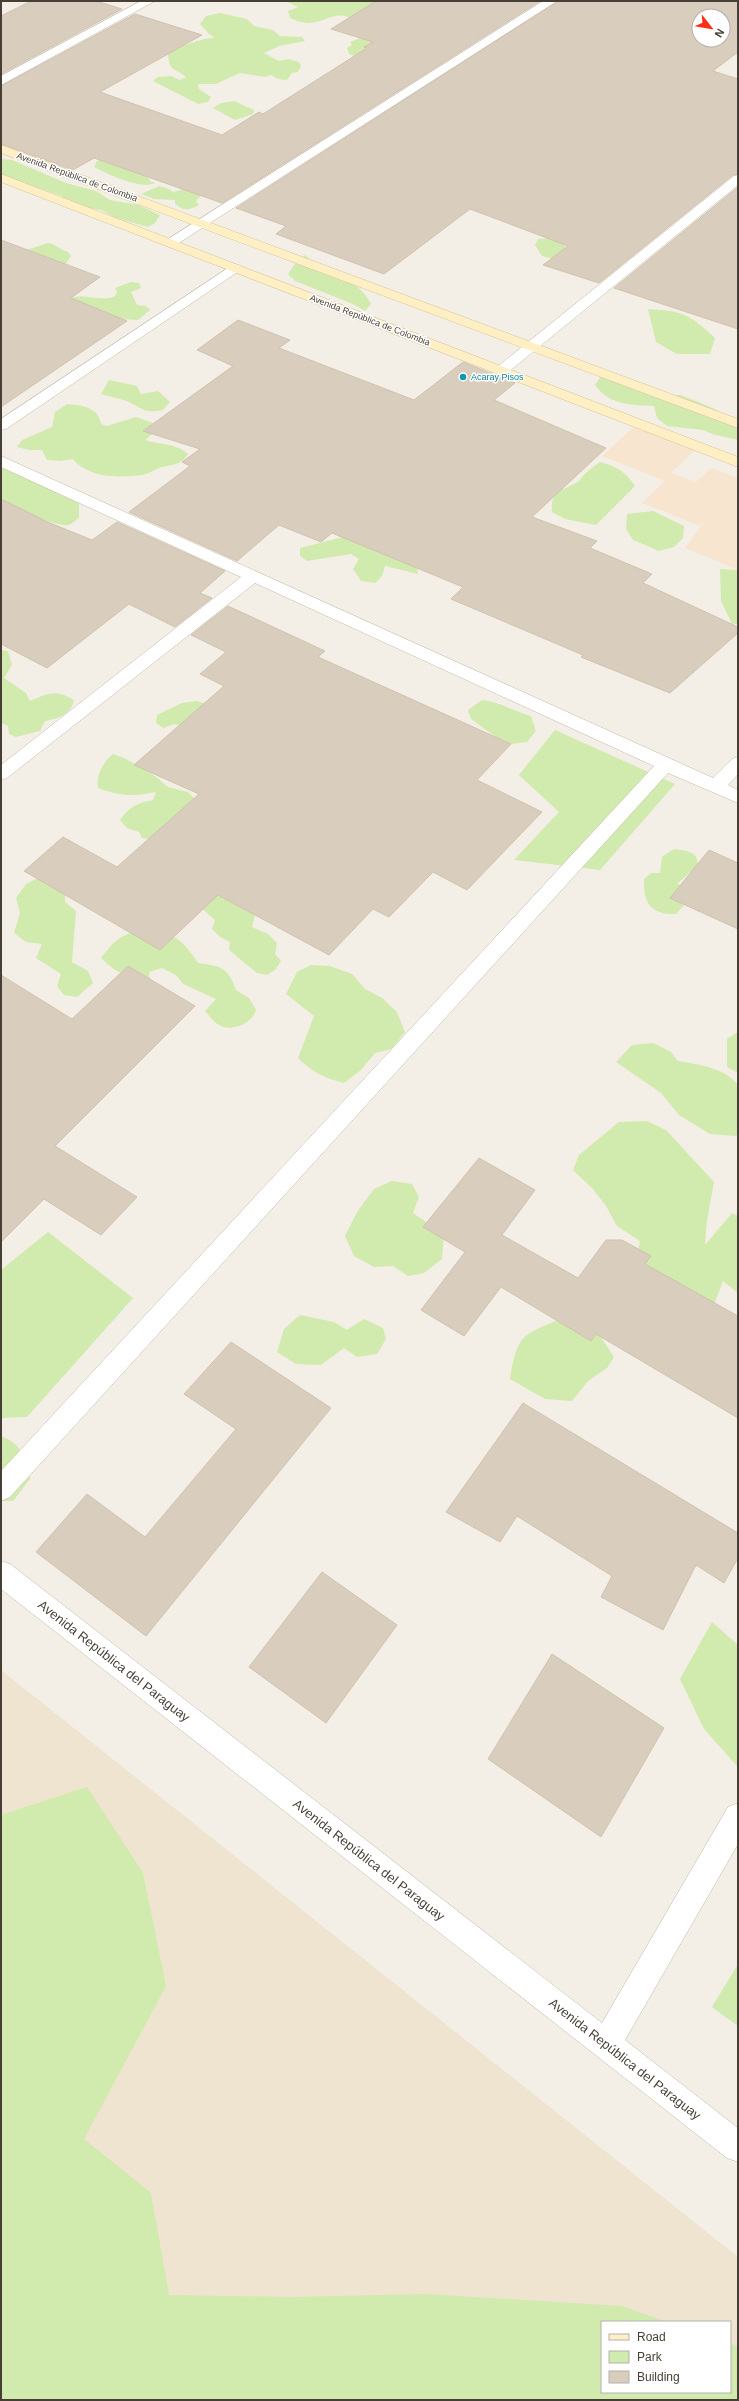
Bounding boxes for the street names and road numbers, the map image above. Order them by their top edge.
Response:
street label: Avenida República de Colombia [15,150,139,204]
street label: Avenida República de Colombia [308,292,432,348]
street label: Avenida República del Paraguay [35,1597,193,1725]
street label: Avenida República del Paraguay [290,1796,448,1924]
street label: Avenida República del Paraguay [546,1995,704,2123]

